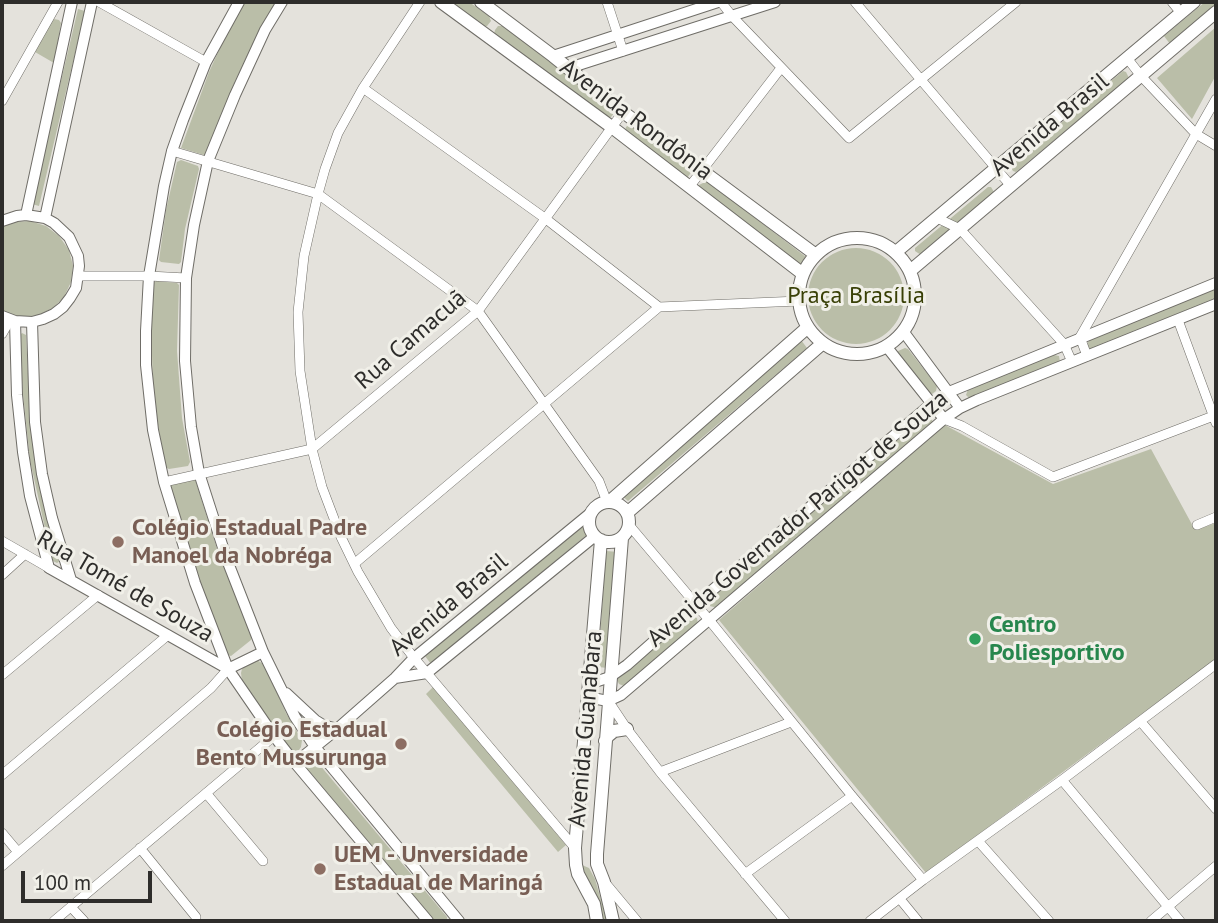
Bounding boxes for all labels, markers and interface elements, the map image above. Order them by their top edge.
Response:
street label: Avenida Rondônia [554,53,718,187]
street label: Avenida Brasil [985,67,1115,183]
park label: Praça Brasília [787,282,925,310]
street label: Rua Camacuã [350,284,472,396]
street label: Avenida Governador Parigot de Souza [642,385,954,653]
place label: Colégio Estadual Padre Manoel da Nobréga [132,514,367,570]
street label: Rua Tomé de Souza [32,525,218,649]
marker: Colégio Estadual Padre Manoel da Nobréga [110,534,126,550]
street label: Avenida Brasil [384,547,514,663]
place label: Centro Poliesportivo [989,611,1125,667]
street label: Avenida Guanabara [563,630,609,828]
marker: Centro Poliesportivo [967,631,983,647]
place label: Colégio Estadual Bento Mussurunga [196,716,387,772]
marker: Colégio Estadual Bento Mussurunga [393,736,409,752]
place label: UEM - Unversidade Estadual de Maringá [334,841,543,897]
scale bar [24,856,156,900]
marker: UEM - Unversidade Estadual de Maringá [312,861,328,877]
text: 100 m [34,869,91,896]

